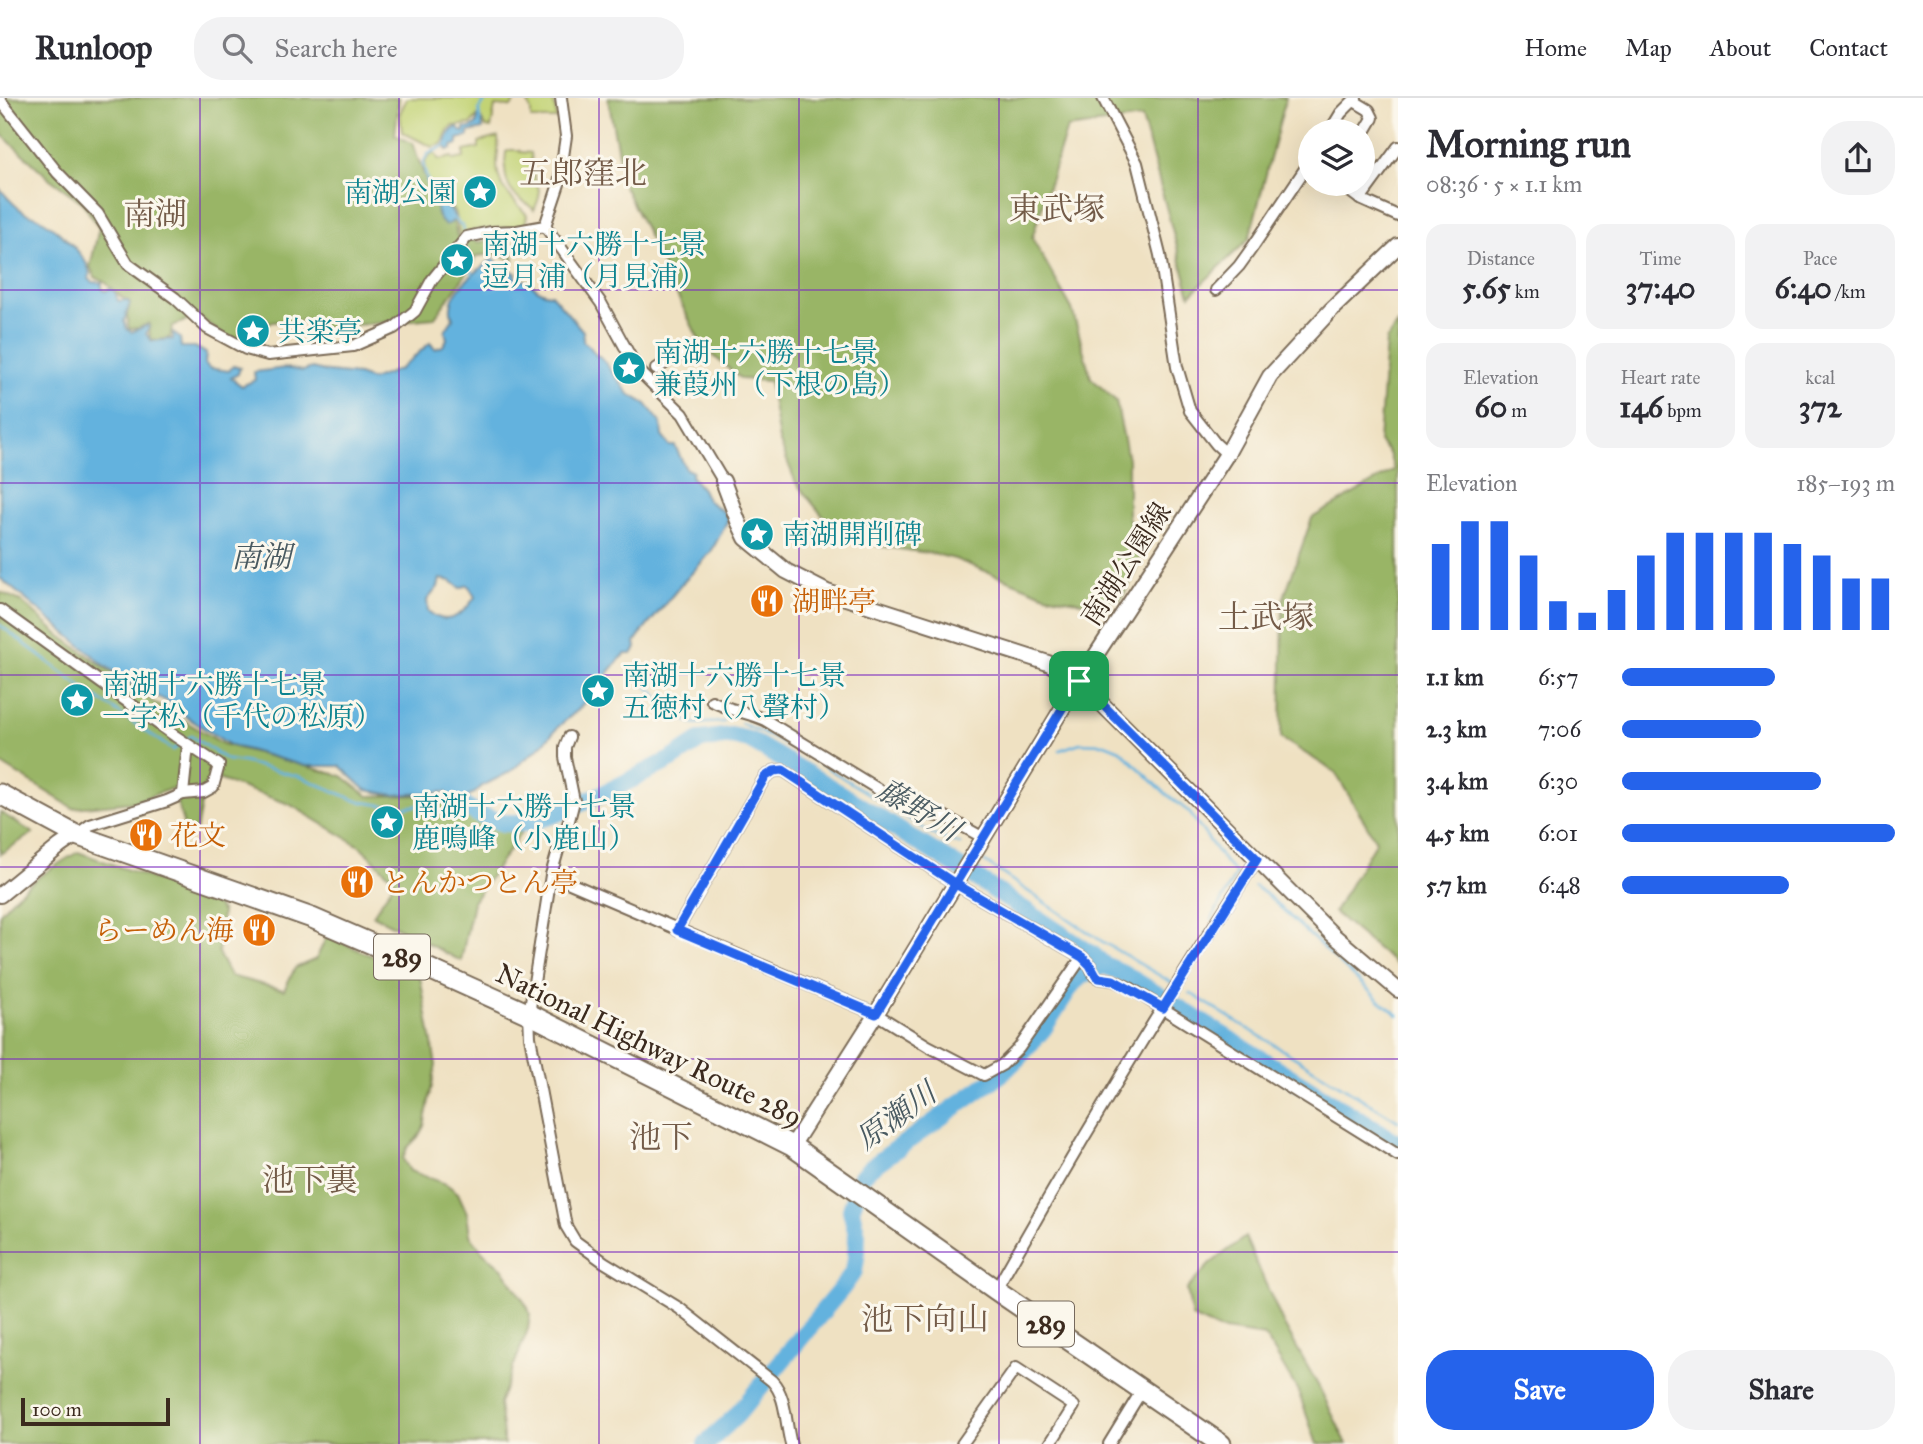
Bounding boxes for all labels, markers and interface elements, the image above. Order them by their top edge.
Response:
search box [194,17,684,80]
text: Runloop [35,28,152,68]
icon: search [218,29,256,67]
text: Search here [274,32,397,64]
text: Home [1524,33,1587,63]
text: Map [1625,33,1672,63]
text: About [1710,33,1771,63]
text: Contact [1809,33,1888,63]
map controls [1298,119,1375,196]
button: layers [1298,119,1375,196]
text: Morning run [1426,121,1631,167]
button: share [1821,121,1895,195]
district label: 五郎窪北 [519,154,647,193]
text: 08:36 · 5 × 1.1 km [1426,170,1582,198]
place icon: 南湖公園 [461,173,499,211]
place label: 南湖公園 [344,175,456,210]
district label: 東武塚 [1009,190,1105,229]
district label: 南湖 [123,195,187,234]
place label: 南湖十六勝十七景 逗月浦（月見浦） [482,227,706,294]
place icon: 南湖十六勝十七景 逗月浦（月見浦） [438,241,476,279]
text: Distance [1467,247,1535,270]
text: Time [1639,247,1682,270]
text: Pace [1803,247,1837,270]
text: 5.65 [1462,270,1511,306]
text: 37:40 [1626,270,1695,306]
text: 6:40 [1775,270,1832,306]
text: km [1511,280,1540,303]
text: /km [1832,280,1866,303]
place icon: 共楽亭 [234,312,272,350]
place label: 共楽亭 [278,314,362,349]
place label: 南湖十六勝十七景 兼葭州（下根の島） [654,335,906,402]
place icon: 南湖十六勝十七景 兼葭州（下根の島） [610,349,648,387]
text: Elevation [1463,366,1539,389]
text: Heart rate [1621,366,1700,389]
text: kcal [1805,366,1835,389]
text: 60 [1474,389,1507,425]
text: 146 [1619,389,1663,425]
text: 372 [1799,389,1842,425]
text: m [1507,399,1527,422]
text: bpm [1663,399,1702,422]
text: Elevation [1426,469,1517,497]
text: 185–193 m [1796,469,1895,497]
street label: 南湖公園線 [1073,496,1179,632]
place icon: 南湖開削碑 [738,515,776,553]
place label: 南湖開削碑 [782,517,922,552]
water label: 南湖 [231,539,296,575]
restaurant icon: 湖畔亭 [748,582,786,620]
place label: 湖畔亭 [792,584,876,619]
district label: 土武塚 [1218,598,1314,637]
pin [1049,651,1109,711]
place label: 南湖十六勝十七景 五徳村（八聲村） [622,658,846,725]
icon: arrive [1060,662,1098,700]
text: 1.1 km [1426,663,1484,691]
text: 6:57 [1538,663,1579,691]
place label: 南湖十六勝十七景 一字松（千代の松原） [102,667,382,734]
place icon: 南湖十六勝十七景 五徳村（八聲村） [579,672,617,710]
place icon: 南湖十六勝十七景 一字松（千代の松原） [58,681,96,719]
text: 2.3 km [1426,715,1487,743]
text: 7:06 [1538,715,1581,743]
text: 3.4 km [1426,767,1488,795]
text: 6:30 [1538,767,1578,795]
water label: 藤野川 [871,771,969,850]
place label: 南湖十六勝十七景 鹿鳴峰（小鹿山） [412,789,636,856]
place icon: 南湖十六勝十七景 鹿鳴峰（小鹿山） [368,803,406,841]
restaurant icon: 花文 [127,816,165,854]
place label: 花文 [170,818,226,853]
text: 4.5 km [1426,819,1489,847]
text: 6:01 [1538,819,1578,847]
restaurant icon: とんかつとん亭 [338,863,376,901]
place label: とんかつとん亭 [382,865,578,900]
text: 5.7 km [1426,871,1487,899]
text: 6:48 [1538,871,1581,899]
restaurant icon: らーめん海 [240,911,278,949]
place label: らーめん海 [94,913,234,948]
road number: 289 [374,934,430,979]
street label: National Highway Route 289 [490,956,808,1134]
water label: 原瀬川 [849,1073,945,1157]
district label: 池下 [629,1118,693,1157]
district label: 池下裏 [262,1161,358,1200]
district label: 池下向山 [861,1300,989,1339]
road number: 289 [1018,1302,1074,1346]
button: Save [1426,1350,1654,1430]
button: Share [1668,1350,1895,1430]
scale bar [21,1395,170,1427]
text: 100 m [32,1398,82,1421]

